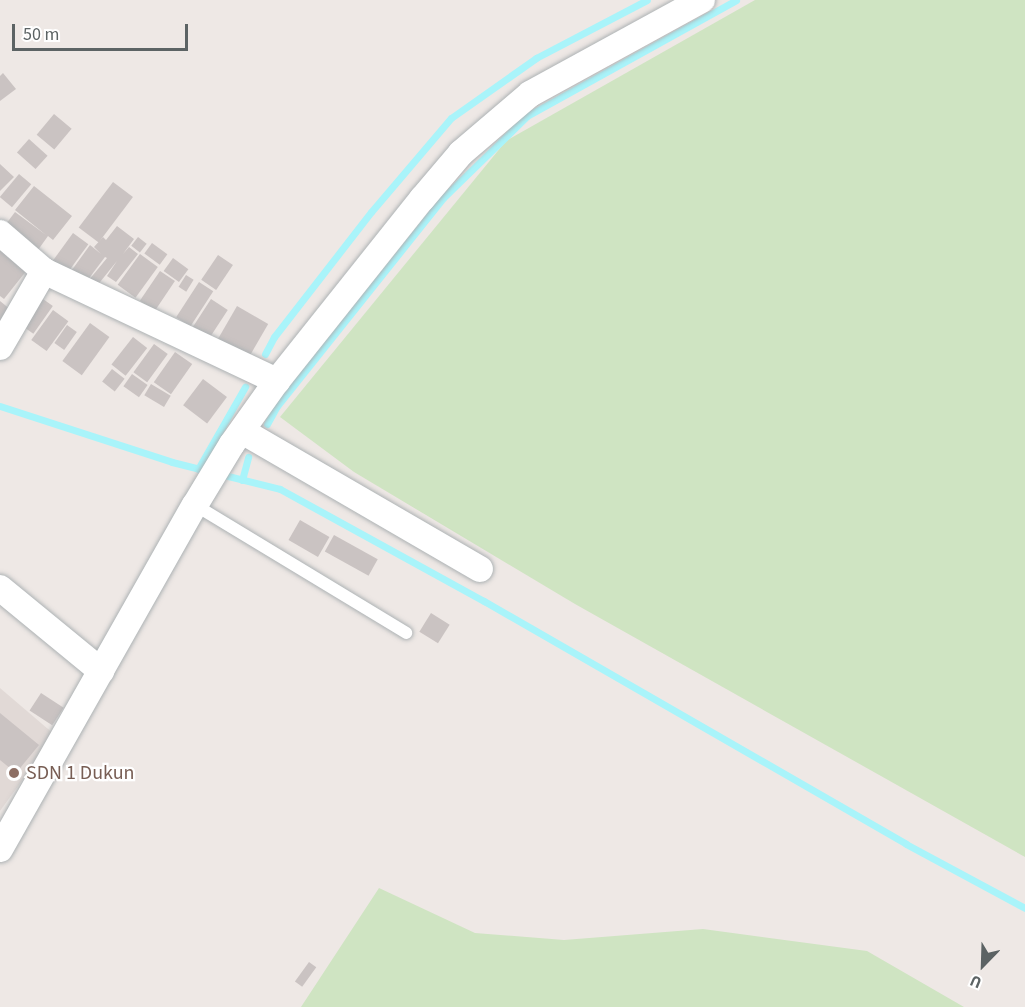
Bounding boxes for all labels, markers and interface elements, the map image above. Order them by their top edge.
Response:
scale bar [15,12,190,50]
text: 50 m [23,22,59,47]
place label: SDN 1 Dukun [26,761,134,785]
marker: SDN 1 Dukun [7,766,21,780]
north arrow [953,935,1013,995]
text: U [967,969,985,994]

